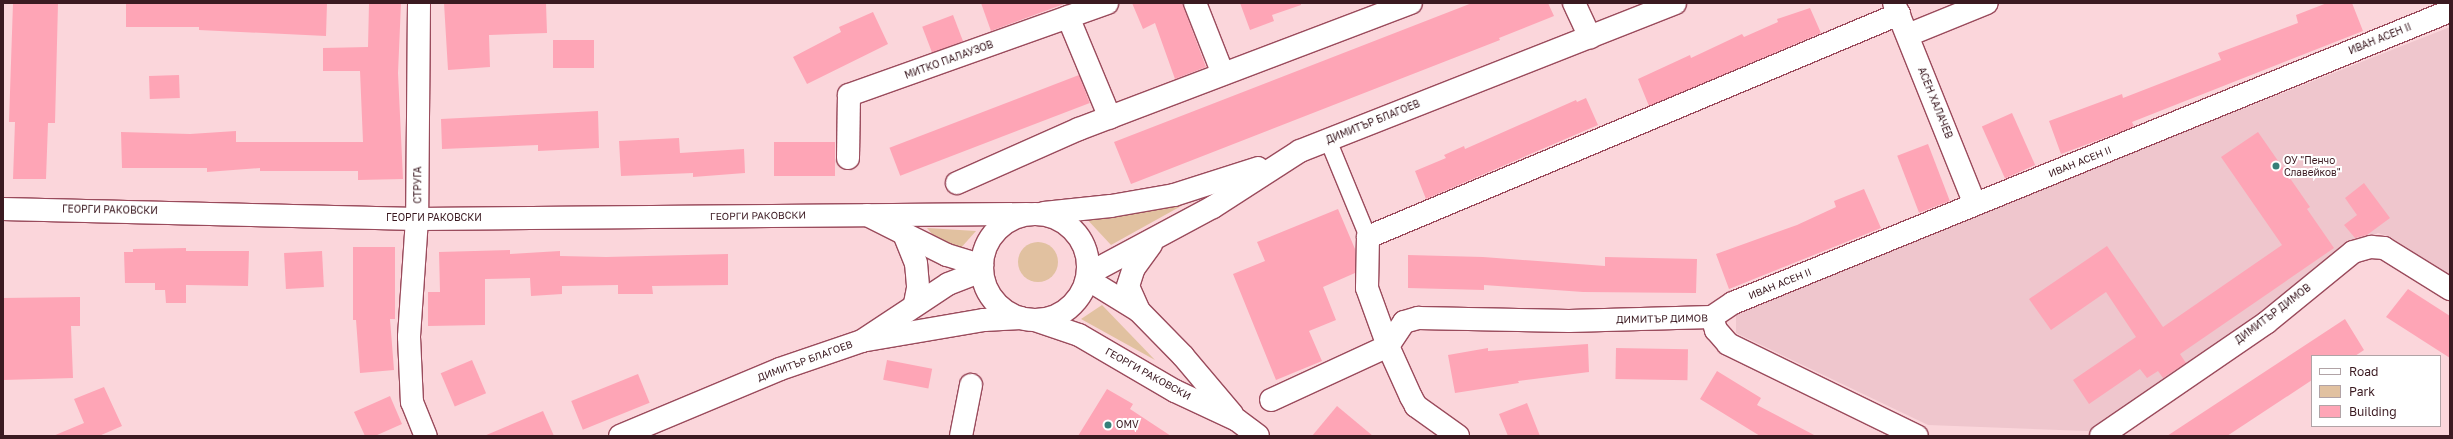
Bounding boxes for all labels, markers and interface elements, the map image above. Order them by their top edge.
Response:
street label: ИВАН АСЕН II [2347,21,2413,57]
street label: МИТКО ПАЛАУЗОВ [903,38,995,82]
street label: АСЕН ХАЛАЧЕВ [1915,66,1955,140]
street label: ДИМИТЪР БЛАГОЕВ [1324,98,1422,146]
street label: ИВАН АСЕН II [2047,144,2113,180]
place label: ОУ "Пенчо Славейков" [2284,154,2341,178]
marker: ОУ "Пенчо Славейков" [2271,161,2281,171]
street label: СТРУГА [412,166,424,204]
street label: ГЕОРГИ РАКОВСКИ [62,203,158,217]
street label: ГЕОРГИ РАКОВСКИ [710,209,806,223]
street label: ГЕОРГИ РАКОВСКИ [386,212,482,224]
street label: ИВАН АСЕН II [1747,266,1813,302]
street label: ДИМИТЪР ДИМОВ [2233,282,2313,346]
street label: ДИМИТЪР ДИМОВ [1616,312,1708,326]
street label: ДИМИТЪР БЛАГОЕВ [756,338,854,384]
street label: ГЕОРГИ РАКОВСКИ [1103,345,1193,403]
legend [2311,355,2441,427]
text: Road [2349,364,2378,379]
text: Park [2349,384,2375,399]
text: Building [2349,404,2397,419]
place label: OMV [1116,419,1139,431]
marker: OMV [1103,420,1113,430]

